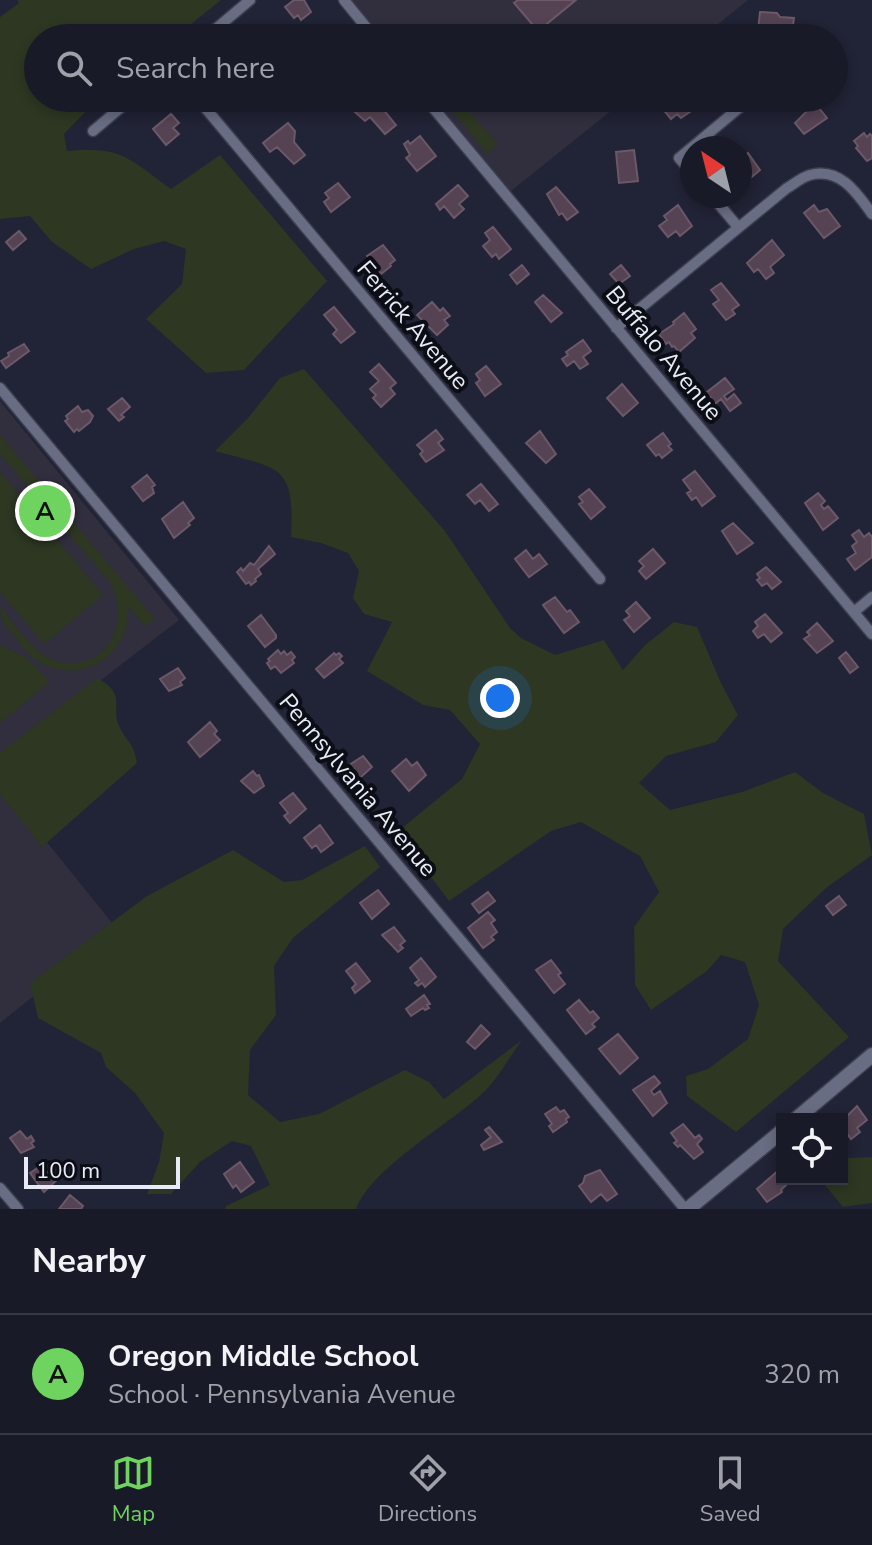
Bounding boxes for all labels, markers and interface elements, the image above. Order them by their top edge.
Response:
search box [24,24,848,112]
icon: search [52,46,96,90]
text: Search here [116,48,275,89]
north arrow [680,136,752,208]
street label: Ferrick Avenue [350,254,476,396]
street label: Buffalo Avenue [598,279,730,427]
pin: A [19,481,71,541]
your location [480,678,520,718]
street label: Pennsylvania Avenue [272,687,444,883]
map controls [776,1113,848,1185]
button: locate [776,1113,848,1185]
scale bar [24,1153,180,1189]
text: 100 m [36,1156,100,1186]
text: Nearby [32,1238,146,1284]
text: Oregon Middle School [108,1336,419,1377]
text: A [48,1357,68,1392]
text: 320 m [764,1357,840,1392]
text: School · Pennsylvania Avenue [108,1377,456,1412]
tab: Map [111,1451,155,1529]
tab: Directions [378,1451,477,1529]
tab: Saved [700,1451,761,1529]

